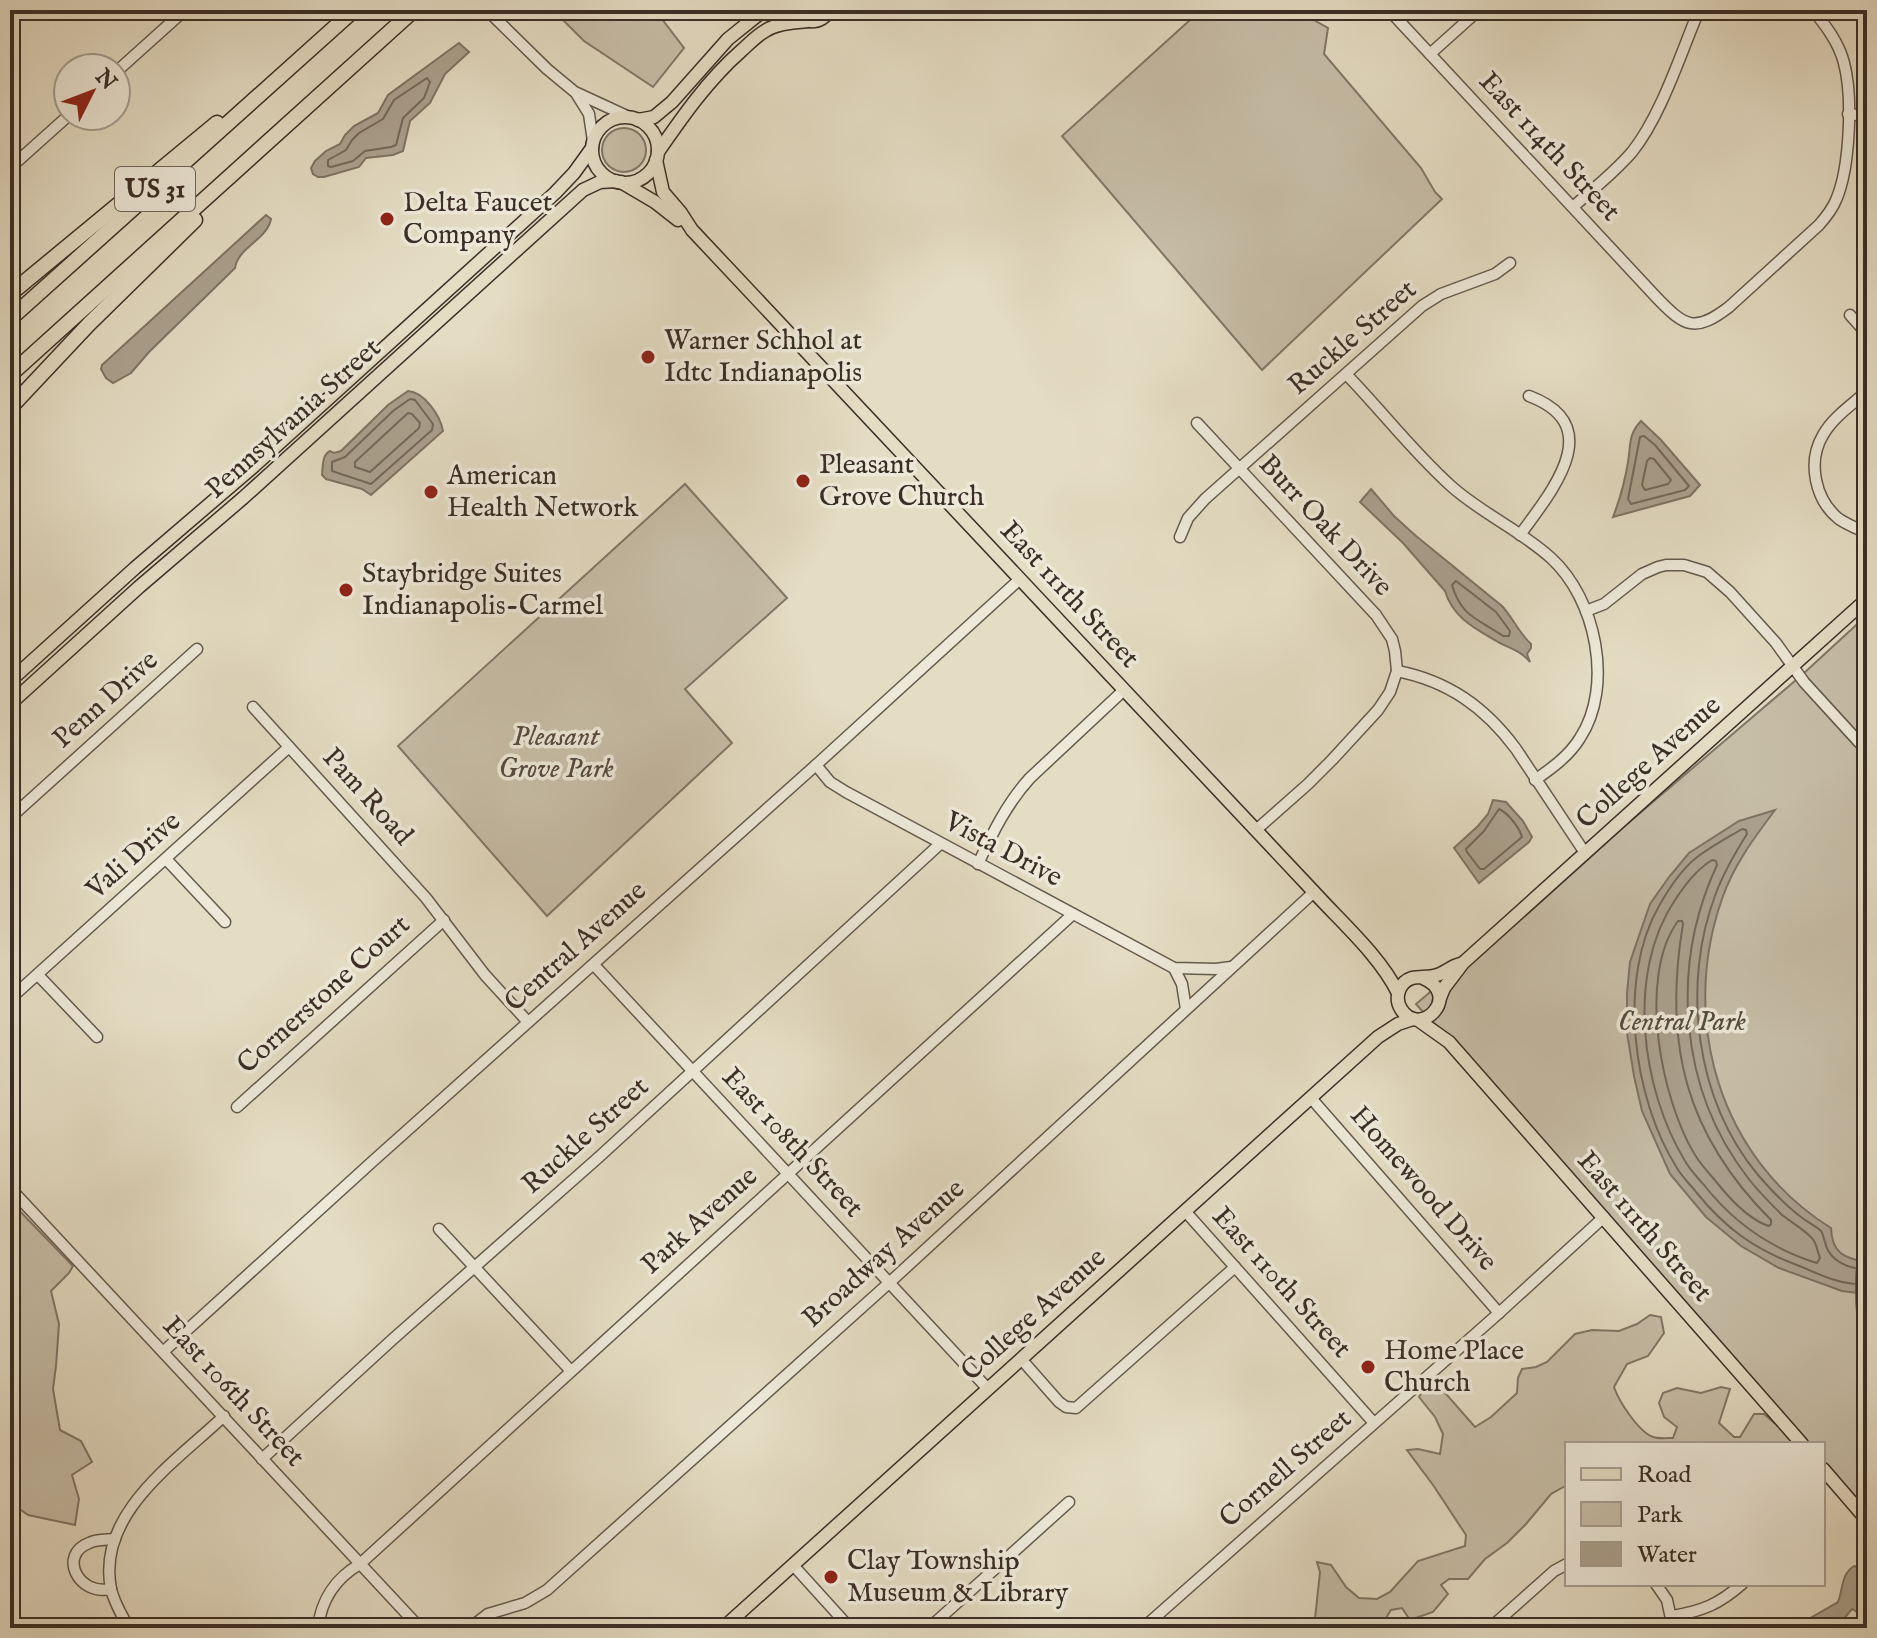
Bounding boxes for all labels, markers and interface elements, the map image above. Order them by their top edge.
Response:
north arrow [52,52,132,132]
text: N [88,63,122,96]
street label: East 114th Street [1471,65,1627,229]
road number: US 31 [115,167,195,211]
place label: Delta Faucet Company [403,186,553,253]
marker: Delta Faucet Company [378,210,396,228]
street label: Ruckle Street [1282,272,1425,403]
place label: Warner Schhol at Idtc Indianapolis [664,324,862,391]
street label: Pennsylvania Street [199,331,389,507]
marker: Warner Schhol at Idtc Indianapolis [639,348,657,366]
place label: Pleasant Grove Church [819,448,984,515]
street label: Burr Oak Drive [1250,448,1400,604]
place label: American Health Network [446,459,639,526]
marker: Pleasant Grove Church [794,472,812,490]
marker: American Health Network [422,483,440,501]
street label: East 111th Street [992,514,1146,676]
place label: Staybridge Suites Indianapolis-Carmel [362,557,603,624]
marker: Staybridge Suites Indianapolis-Carmel [337,581,355,599]
street label: Penn Drive [46,643,166,756]
street label: College Avenue [1569,689,1729,837]
park label: Pleasant Grove Park [498,720,614,787]
street label: Pam Road [314,741,420,853]
street label: Vali Drive [79,804,189,908]
street label: Vista Drive [937,804,1068,896]
street label: Central Avenue [498,874,654,1020]
street label: Cornerstone Court [230,908,418,1082]
park label: Central Park [1618,1005,1746,1040]
street label: East 108th Street [714,1061,871,1226]
street label: Ruckle Street [515,1070,657,1202]
street label: Homewood Drive [1342,1099,1504,1279]
street label: East 111th Street [1569,1144,1719,1310]
street label: Park Avenue [634,1159,766,1282]
street label: Broadway Avenue [796,1172,972,1336]
street label: East 110th Street [1204,1200,1358,1366]
street label: College Avenue [954,1241,1114,1389]
street label: East 106th Street [154,1309,312,1475]
place label: Home Place Church [1384,1334,1524,1401]
marker: Home Place Church [1359,1358,1377,1376]
street label: Cornell Street [1213,1402,1360,1536]
legend [1565,1442,1825,1586]
text: Road [1637,1460,1691,1491]
text: Park [1637,1500,1683,1531]
text: Water [1637,1540,1697,1571]
place label: Clay Township Museum & Library [847,1544,1068,1611]
marker: Clay Township Museum & Library [822,1568,840,1586]

